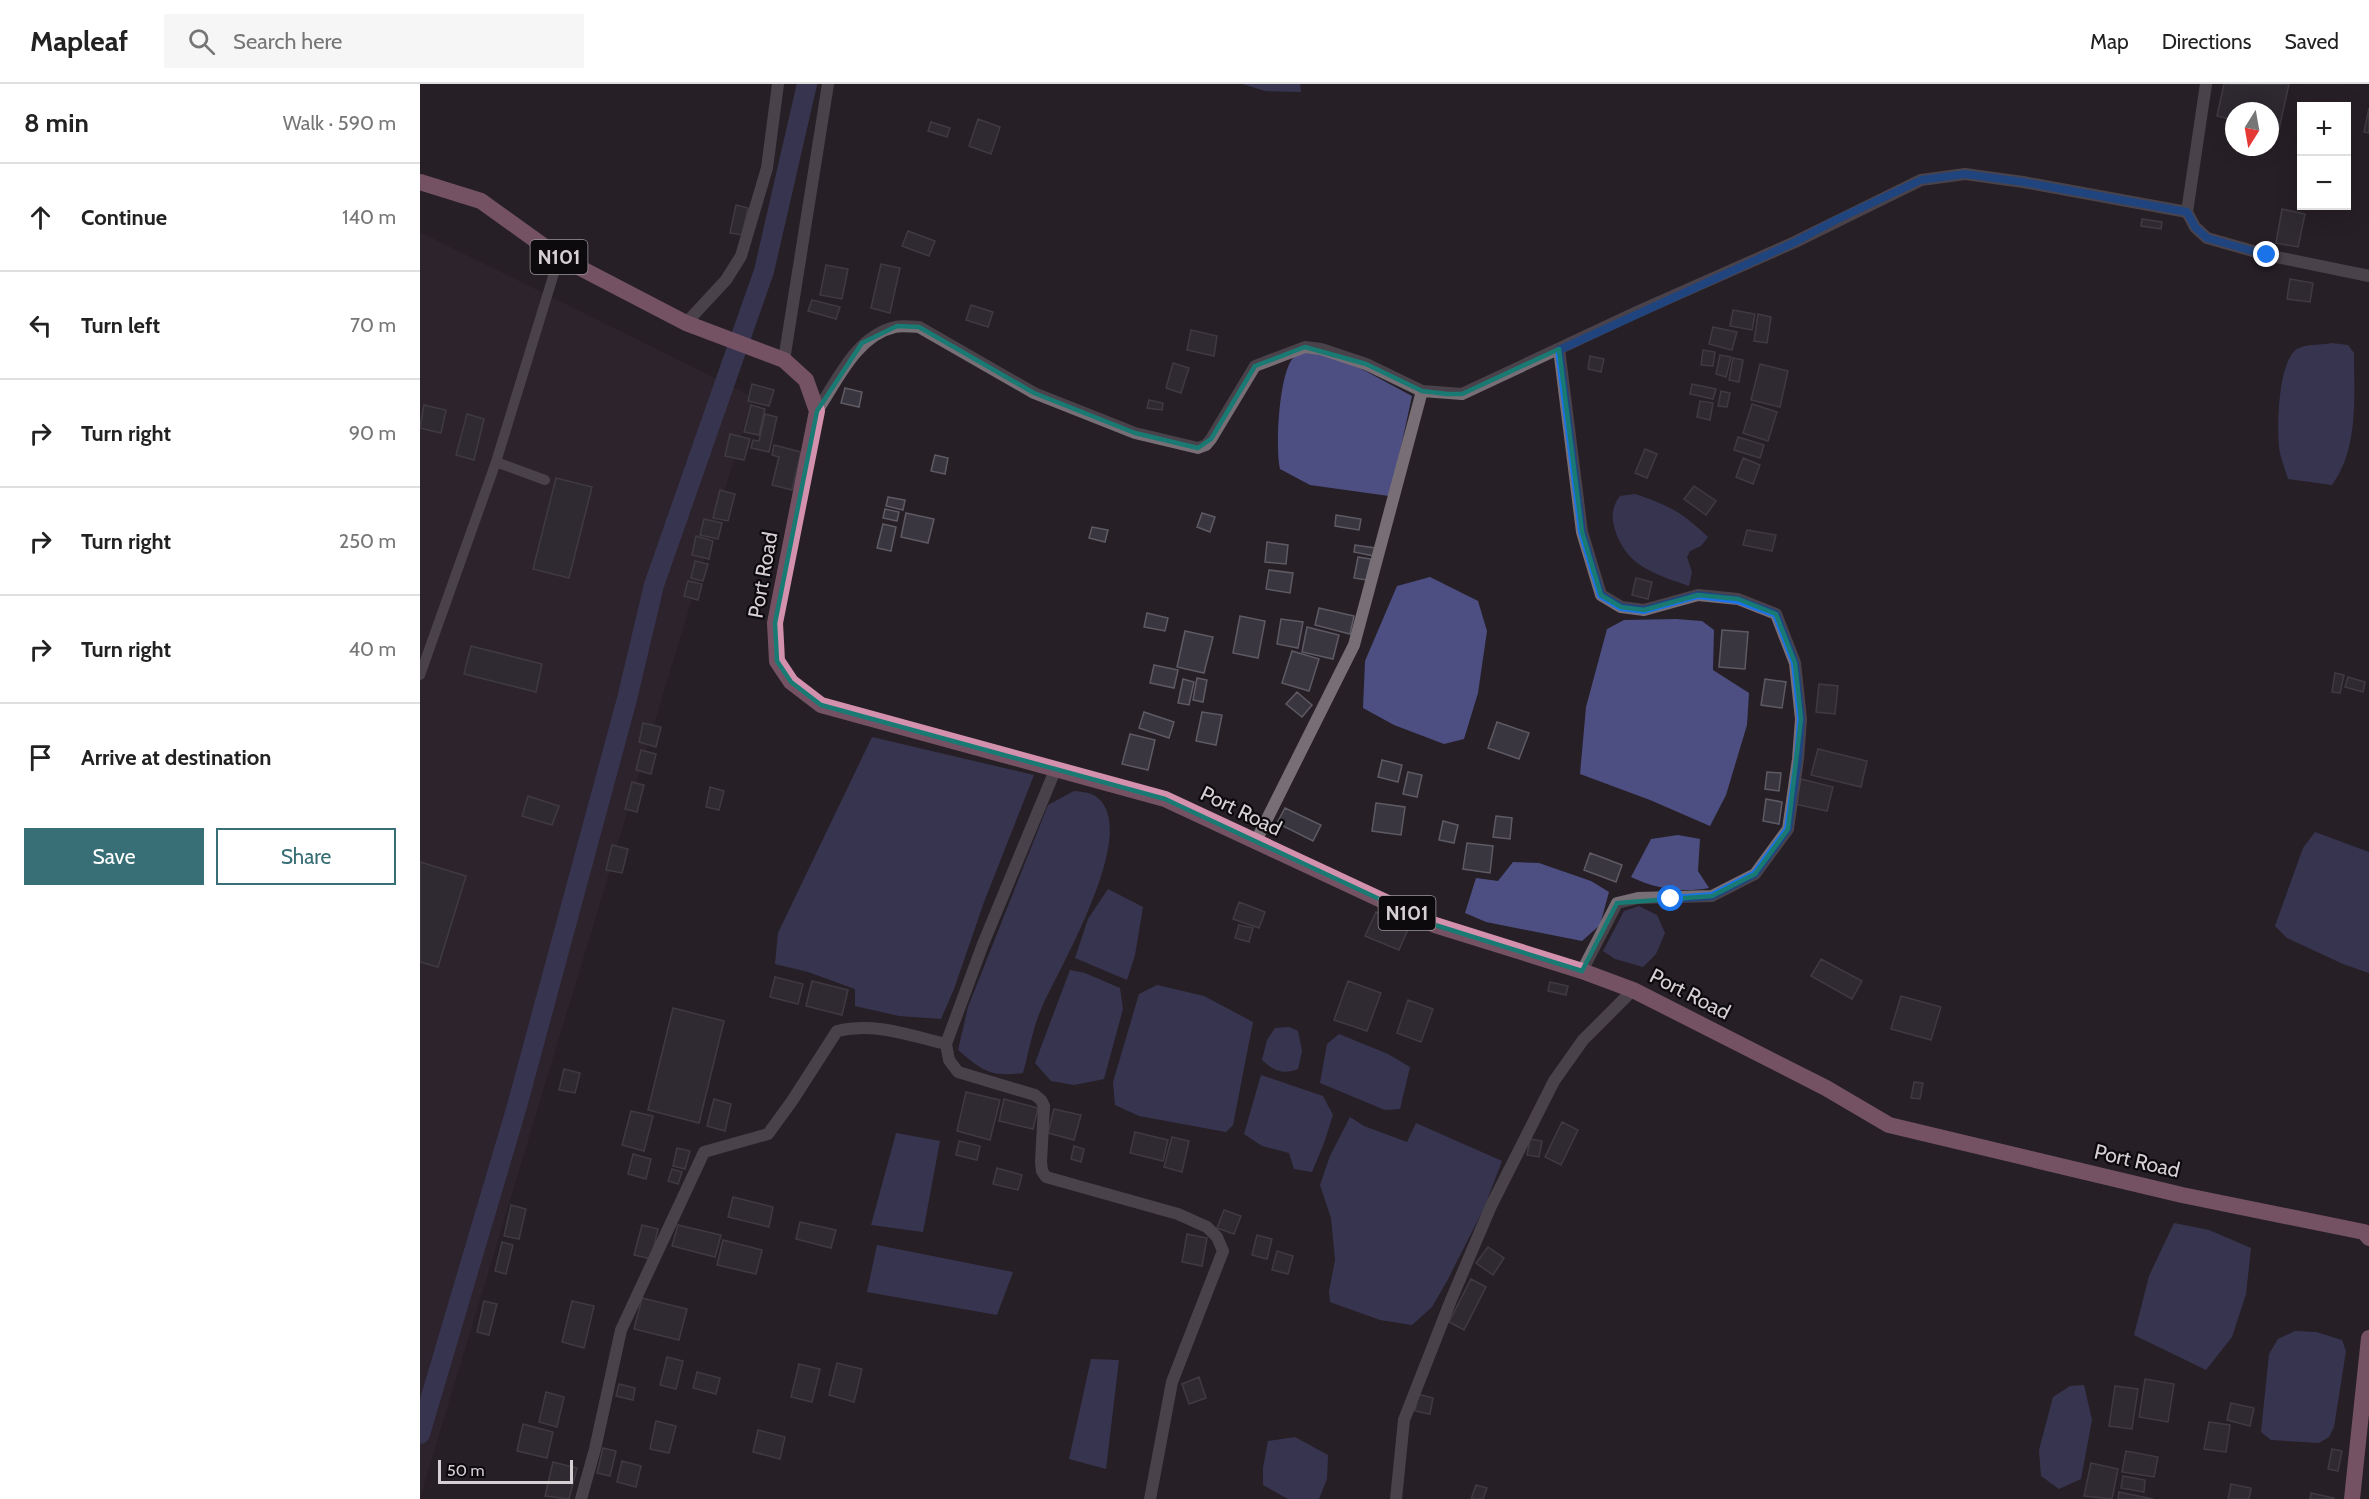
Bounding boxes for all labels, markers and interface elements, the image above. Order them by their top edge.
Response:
search box [164,14,584,68]
text: Mapleaf [30,24,128,58]
icon: search [185,25,218,58]
text: Search here [233,28,342,55]
text: Map [2090,29,2129,54]
text: Directions [2162,29,2251,54]
text: Saved [2284,29,2339,54]
north arrow [2225,102,2279,156]
map controls [2297,102,2351,210]
button: + [2297,102,2351,156]
text: 8 min [24,107,89,139]
text: Walk · 590 m [283,111,396,135]
button: − [2297,156,2351,210]
icon: ahead [24,201,57,234]
text: Continue [81,204,167,231]
text: 140 m [342,205,396,229]
road number: N101 [530,240,588,274]
route end [2253,241,2279,267]
icon: left [24,309,57,342]
text: Turn left [81,312,160,339]
text: 70 m [350,313,396,337]
icon: right [24,417,57,450]
text: Turn right [81,420,171,447]
text: 90 m [349,421,396,445]
icon: right [24,525,57,558]
text: Turn right [81,528,171,555]
text: 250 m [339,529,396,553]
street label: Port Road [743,530,782,620]
icon: right [24,633,57,666]
text: Turn right [81,636,171,663]
text: 40 m [348,637,396,661]
icon: arrive [24,741,57,774]
text: Arrive at destination [81,744,271,771]
street label: Port Road [1197,780,1286,841]
button: Save [24,828,204,885]
button: Share [216,828,396,885]
route start [1657,885,1683,911]
road number: N101 [1378,896,1436,930]
street label: Port Road [1646,963,1735,1025]
street label: Port Road [2092,1139,2182,1183]
scale bar [438,1457,573,1484]
text: 50 m [447,1461,484,1480]

